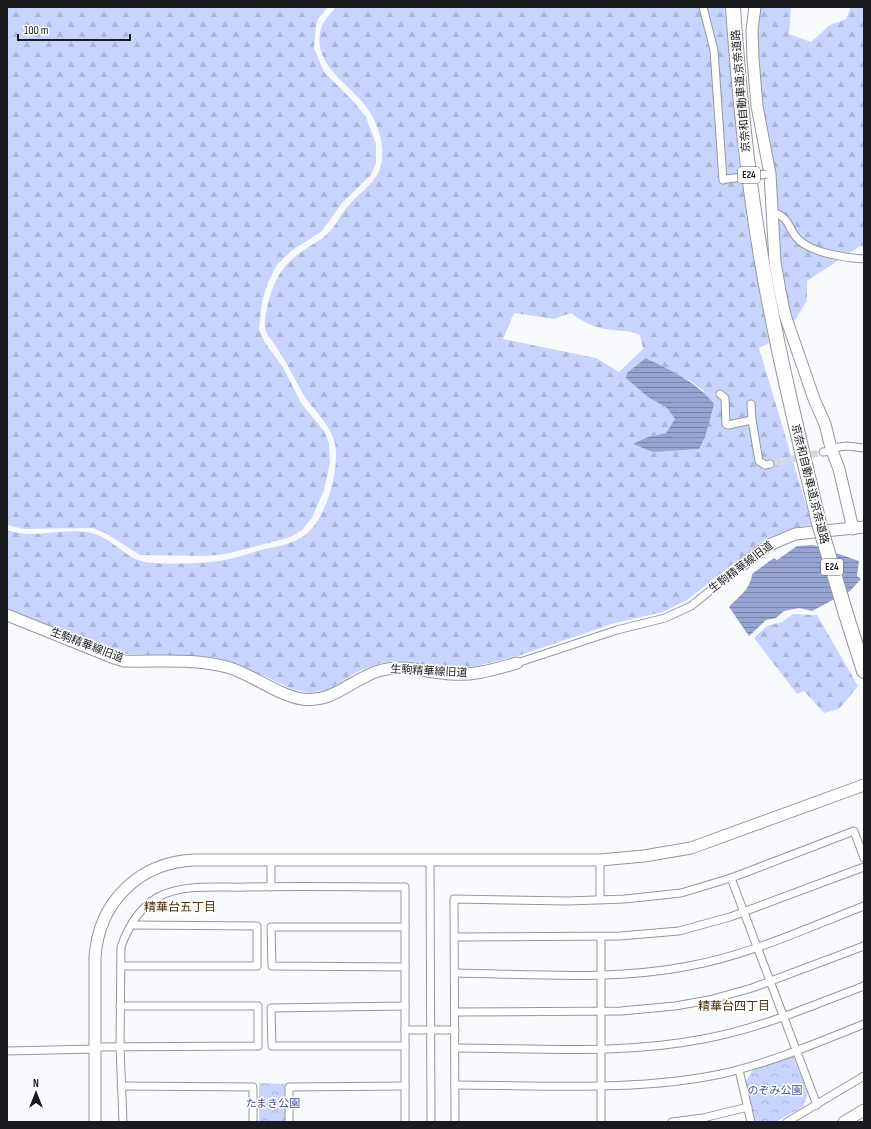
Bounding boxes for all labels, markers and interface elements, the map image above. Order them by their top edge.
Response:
scale bar [18,16,130,42]
text: 100 m [24,23,49,38]
street label: 京奈和自動車道;京奈道路 [729,29,753,153]
road number: E24 [738,167,760,183]
street label: 京奈和自動車道;京奈道路 [789,423,831,545]
street label: 生駒精華線旧道 [706,539,776,595]
road number: E24 [821,559,843,575]
street label: 生駒精華線旧道 [49,625,125,665]
street label: 生駒精華線旧道 [390,662,468,680]
district label: 精華台五丁目 [144,900,216,915]
district label: 精華台四丁目 [698,999,770,1014]
north arrow [16,1073,56,1113]
text: N [33,1077,39,1090]
park label: のぞみ公園 [748,1084,803,1097]
park label: たまき公園 [246,1097,300,1110]

